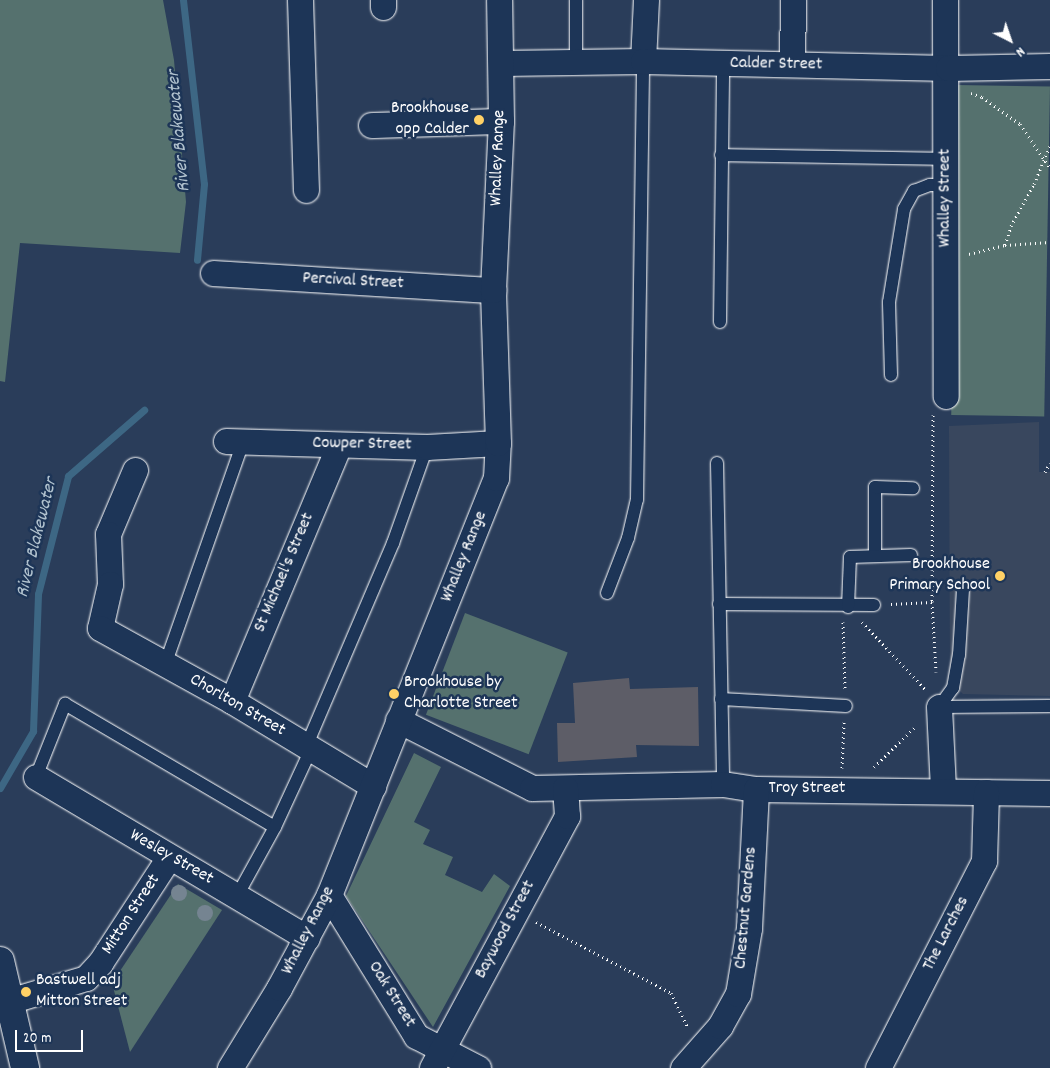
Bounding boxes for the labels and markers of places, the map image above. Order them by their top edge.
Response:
place label: Brookhouse opp Calder [391,99,469,142]
marker: Brookhouse opp Calder [473,114,485,126]
place label: Brookhouse Primary School [889,555,990,598]
marker: Brookhouse Primary School [994,570,1006,582]
place label: Brookhouse by Charlotte Street [404,673,518,716]
marker: Brookhouse by Charlotte Street [388,688,400,700]
place label: Bastwell adj Mitton Street [36,971,127,1014]
marker: Bastwell adj Mitton Street [20,986,32,998]

